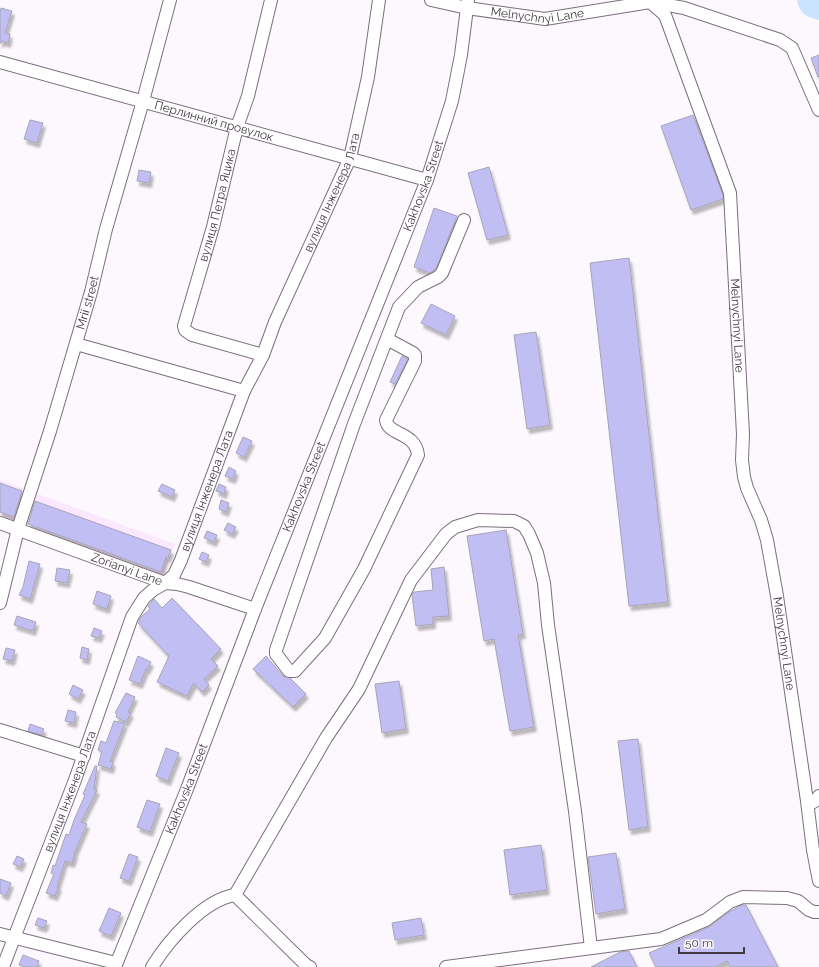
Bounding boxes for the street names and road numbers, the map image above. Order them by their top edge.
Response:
street label: Melnychnyi Lane [490,4,585,26]
street label: Перлинний провулок [153,98,275,144]
street label: вулиця Інженера Лата [301,132,362,254]
street label: Kakhovska Street [400,138,446,233]
street label: вулиця Петра Яцика [196,147,239,263]
street label: Mrii street [73,274,102,331]
street label: Melnychnyi Lane [728,278,747,373]
street label: вулиця Інженера Лата [178,428,236,553]
street label: Kakhovska Street [280,440,328,534]
street label: Zorianyi Lane [89,550,164,588]
street label: Melnychnyi Lane [770,596,798,691]
street label: вулиця Інженера Лата [41,729,99,854]
street label: Kakhovska Street [163,742,210,836]

